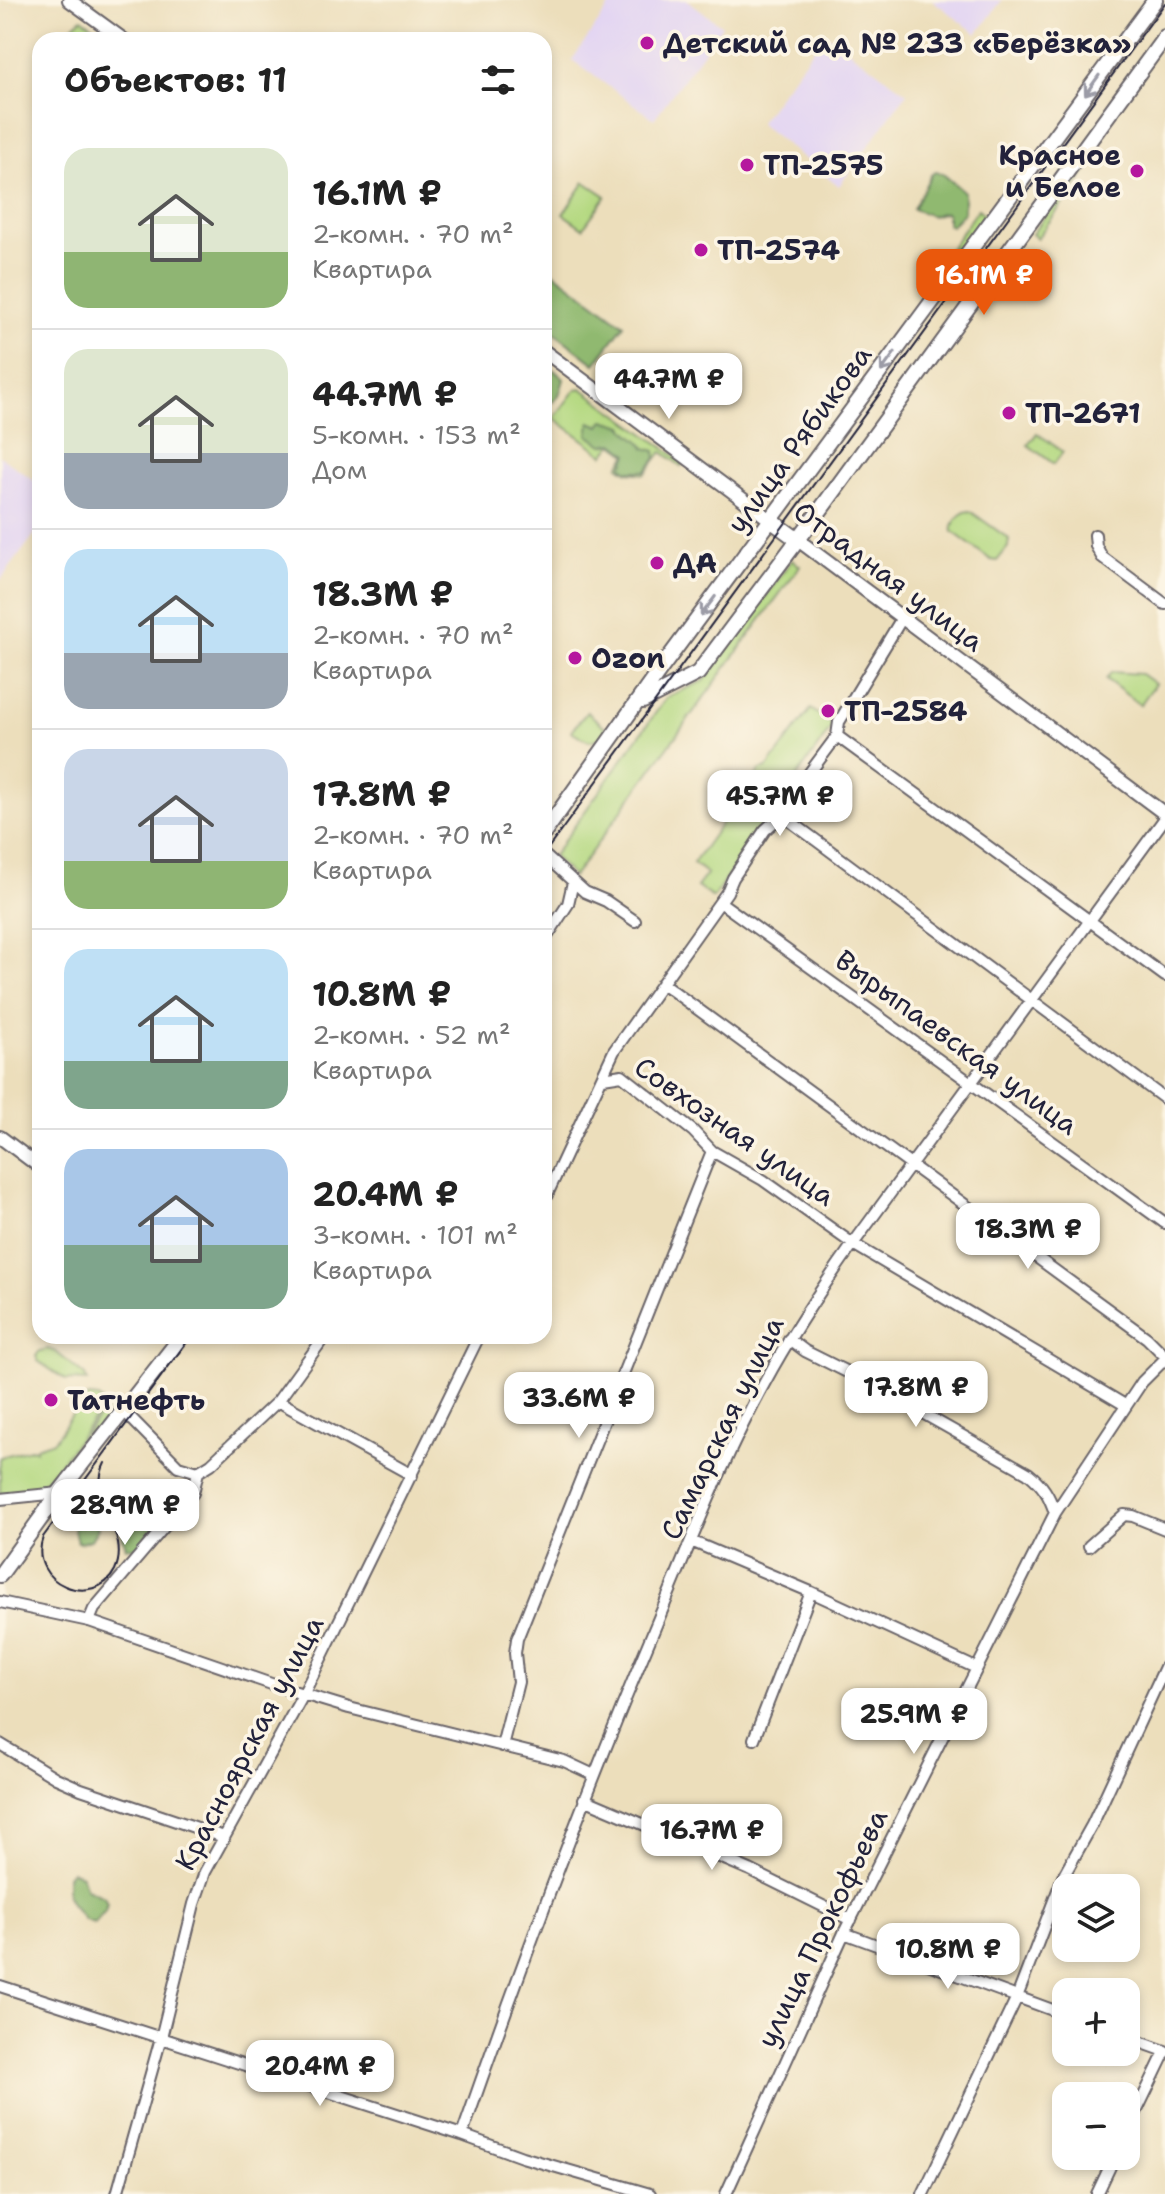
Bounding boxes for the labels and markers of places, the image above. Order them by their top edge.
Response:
place label: Детский сад № 233 «Берёзка» [663,24,1131,62]
marker: Детский сад № 233 «Берёзка» [638,34,656,52]
place label: Красное и Белое [998,136,1121,206]
place label: ТП-2575 [763,146,884,184]
marker: ТП-2575 [738,156,756,174]
marker: Красное и Белое [1128,162,1146,180]
place label: ТП-2574 [717,231,840,269]
marker: ТП-2574 [692,241,710,259]
pin: 16.1M ₽ [910,249,1058,317]
pin: 44.7M ₽ [595,353,743,421]
place label: ТП-2671 [1025,394,1141,432]
marker: ТП-2671 [1000,404,1018,422]
place label: ДА [673,544,717,582]
marker: ДА [648,554,666,572]
place label: Ozon [591,639,665,677]
marker: Ozon [566,649,584,667]
place label: ТП-2584 [844,692,968,730]
marker: ТП-2584 [819,702,837,720]
pin: 45.7M ₽ [706,770,854,838]
pin: 18.3M ₽ [954,1203,1102,1271]
pin: 17.8M ₽ [842,1361,990,1429]
pin: 33.6M ₽ [505,1372,653,1440]
place label: Татнефть [67,1381,205,1419]
marker: Татнефть [42,1391,60,1409]
pin: 28.9M ₽ [51,1479,199,1547]
pin: 25.9M ₽ [840,1688,988,1756]
pin: 16.7M ₽ [638,1804,786,1872]
pin: 10.8M ₽ [874,1923,1022,1991]
pin: 20.4M ₽ [246,2040,394,2108]

